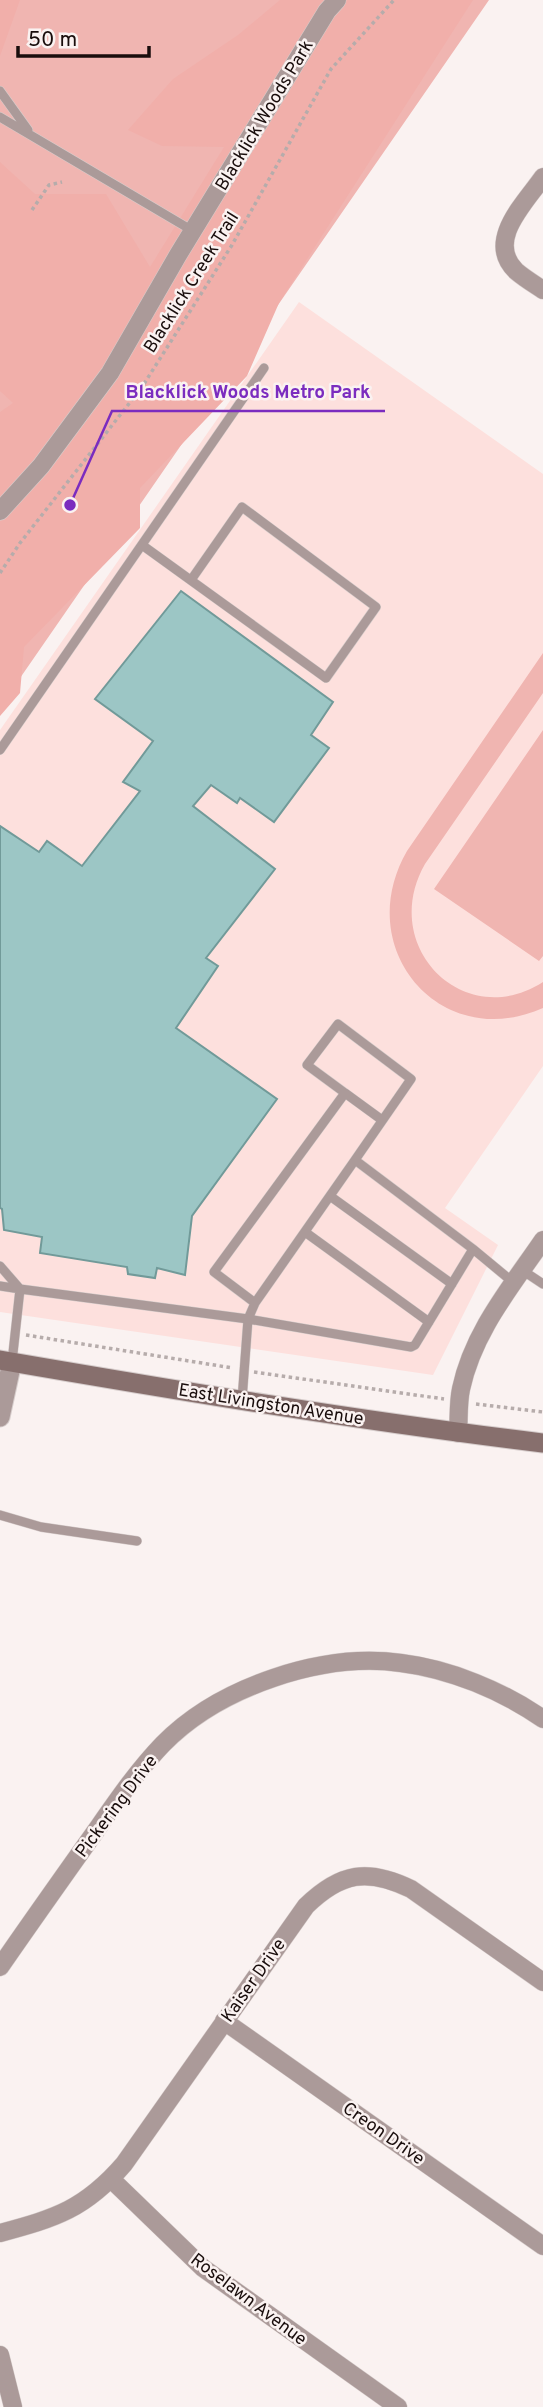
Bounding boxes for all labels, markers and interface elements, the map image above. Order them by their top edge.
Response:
scale bar [18,14,149,58]
text: 50 m [28,27,77,54]
street label: Blacklick Woods Park [211,36,319,195]
street label: Blacklick Creek Trail [140,208,245,358]
callout: Blacklick Woods Metro Park [112,371,385,411]
text: Blacklick Woods Metro Park [125,381,371,405]
street label: East Livingston Avenue [177,1379,365,1431]
street label: Pickering Drive [71,1751,163,1863]
street label: Kaiser Drive [217,1934,292,2027]
street label: Creon Drive [338,2098,429,2171]
street label: Roselawn Avenue [185,2249,311,2352]

